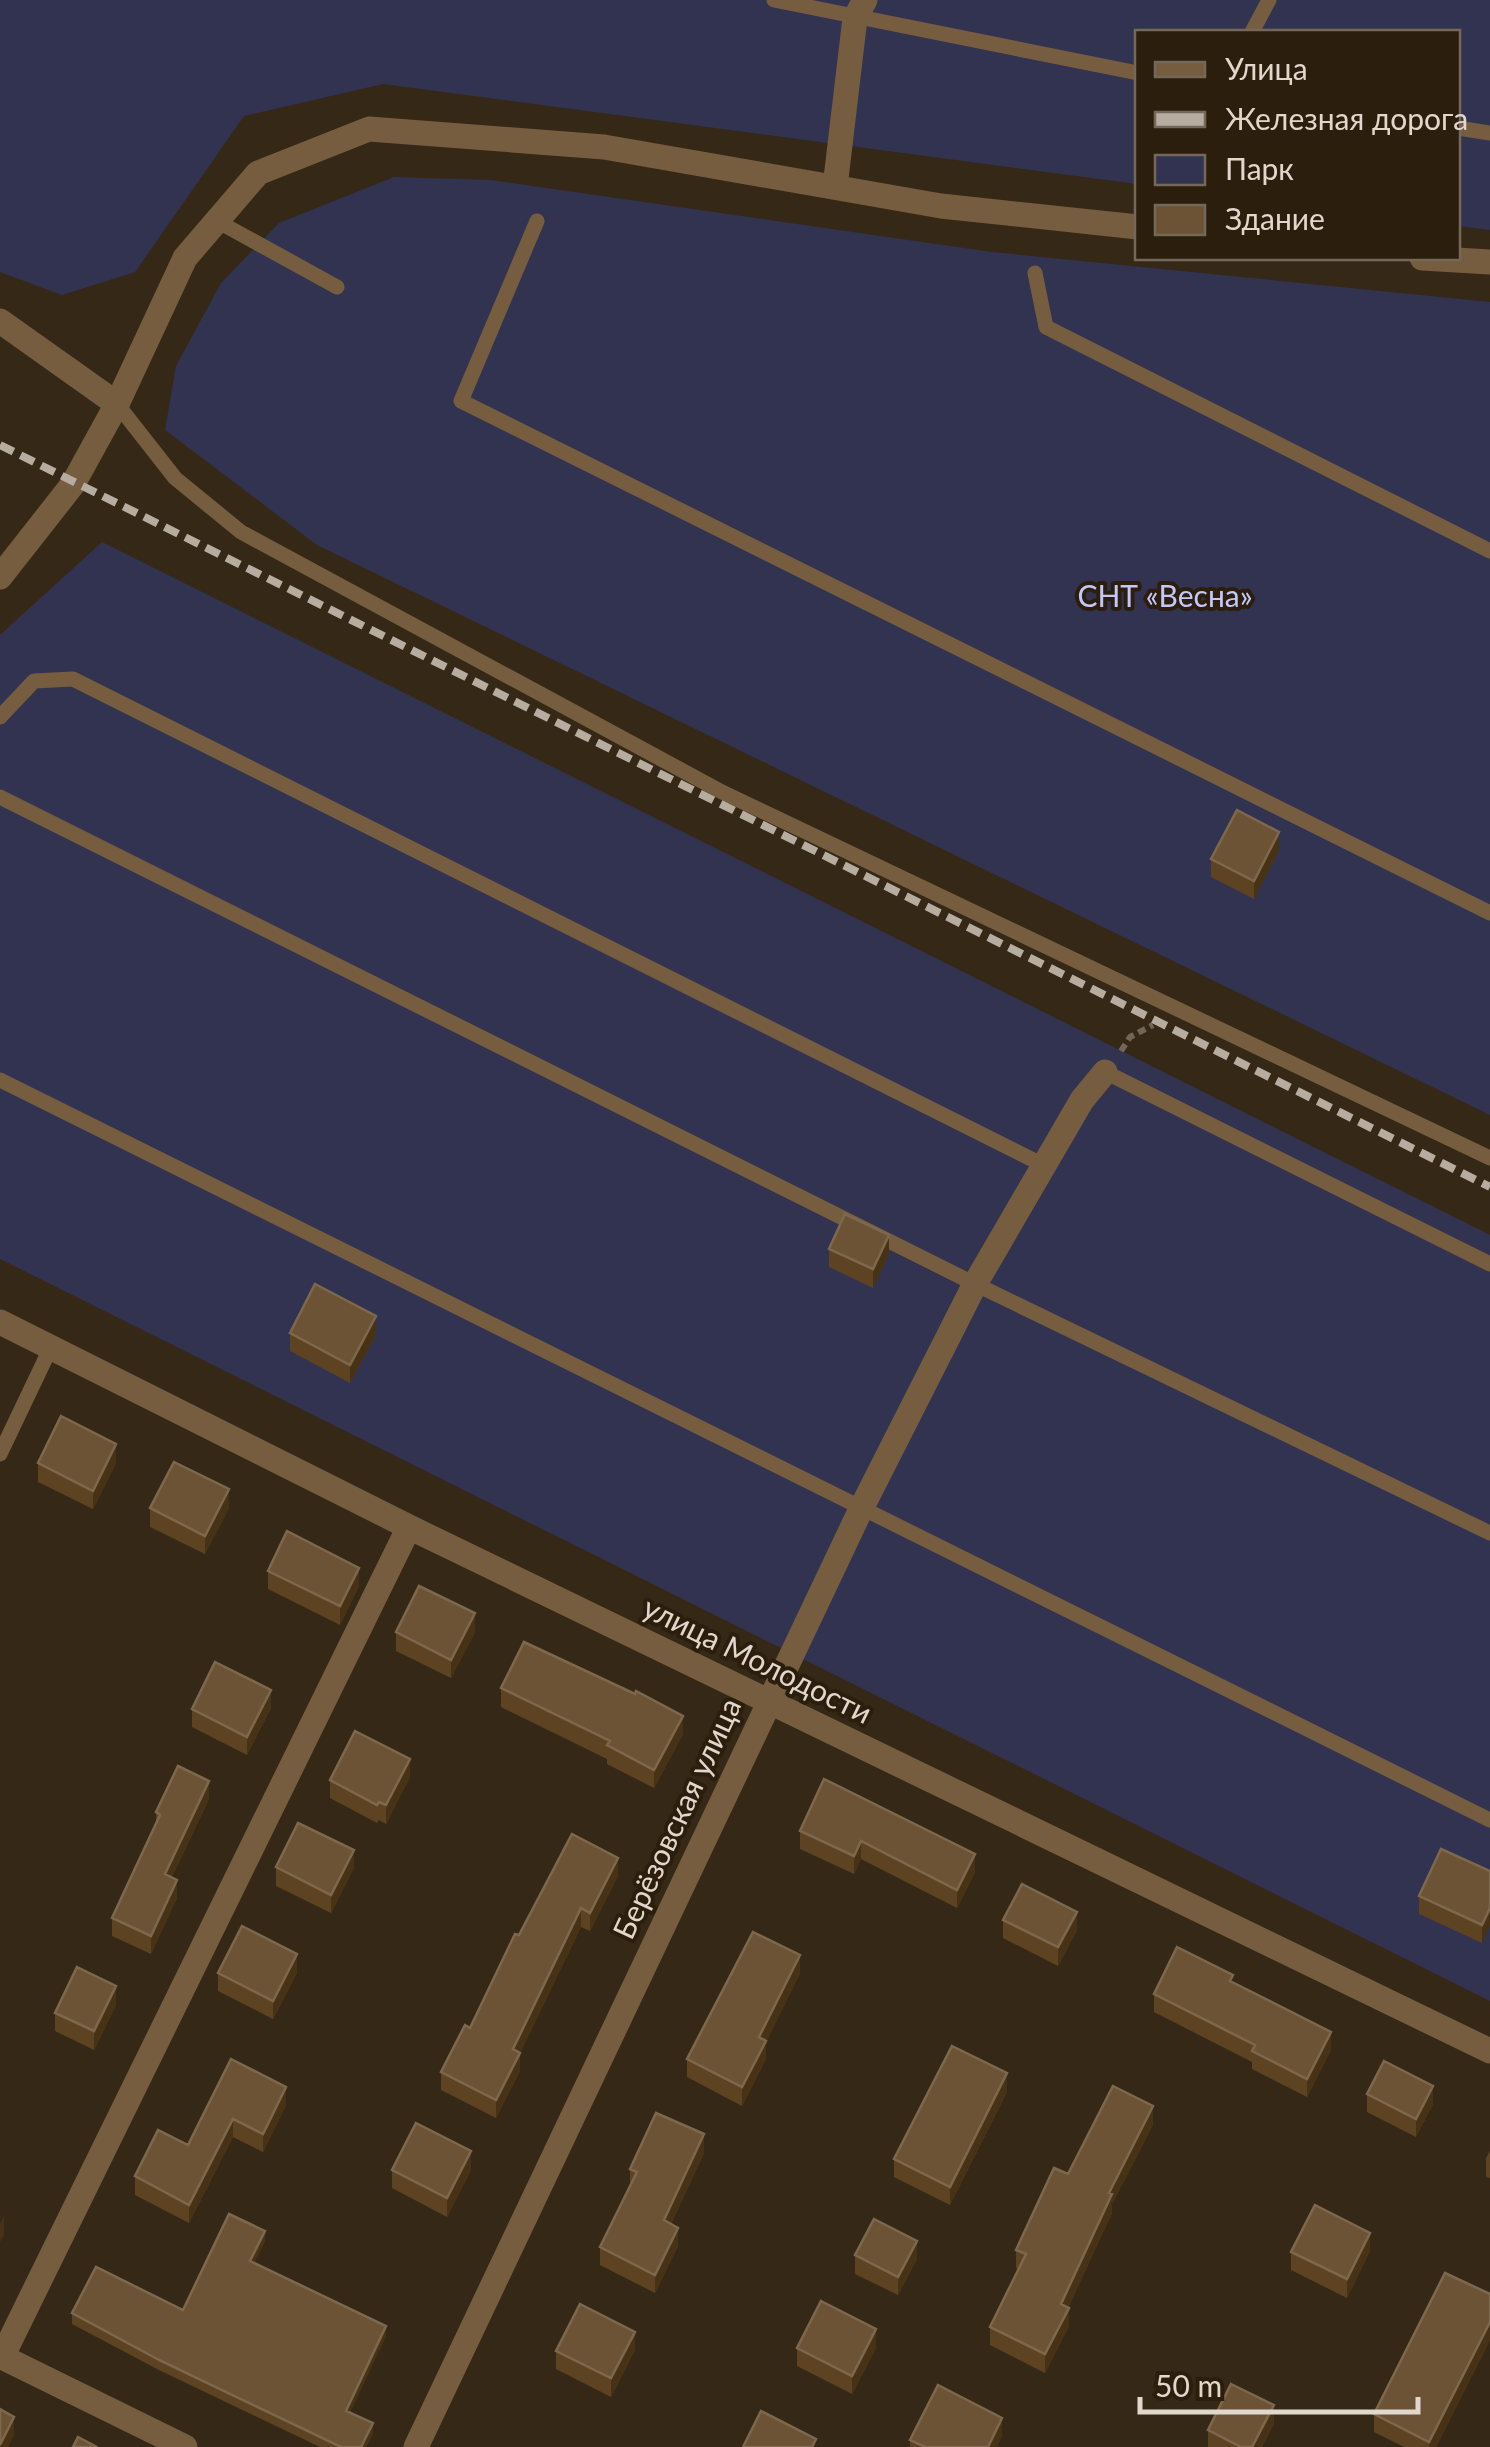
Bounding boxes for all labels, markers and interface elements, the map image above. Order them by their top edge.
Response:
legend [1135,30,1460,260]
text: Улица [1225,50,1308,86]
text: Железная дорога [1225,100,1468,136]
text: Парк [1225,150,1294,186]
text: Здание [1225,200,1325,236]
park label: СНТ «Весна» [1077,577,1253,613]
street label: улица Молодости [638,1588,878,1730]
street label: Берёзовская улица [604,1692,748,1944]
scale bar [1140,2352,1418,2414]
text: 50 m [1155,2367,1222,2403]

